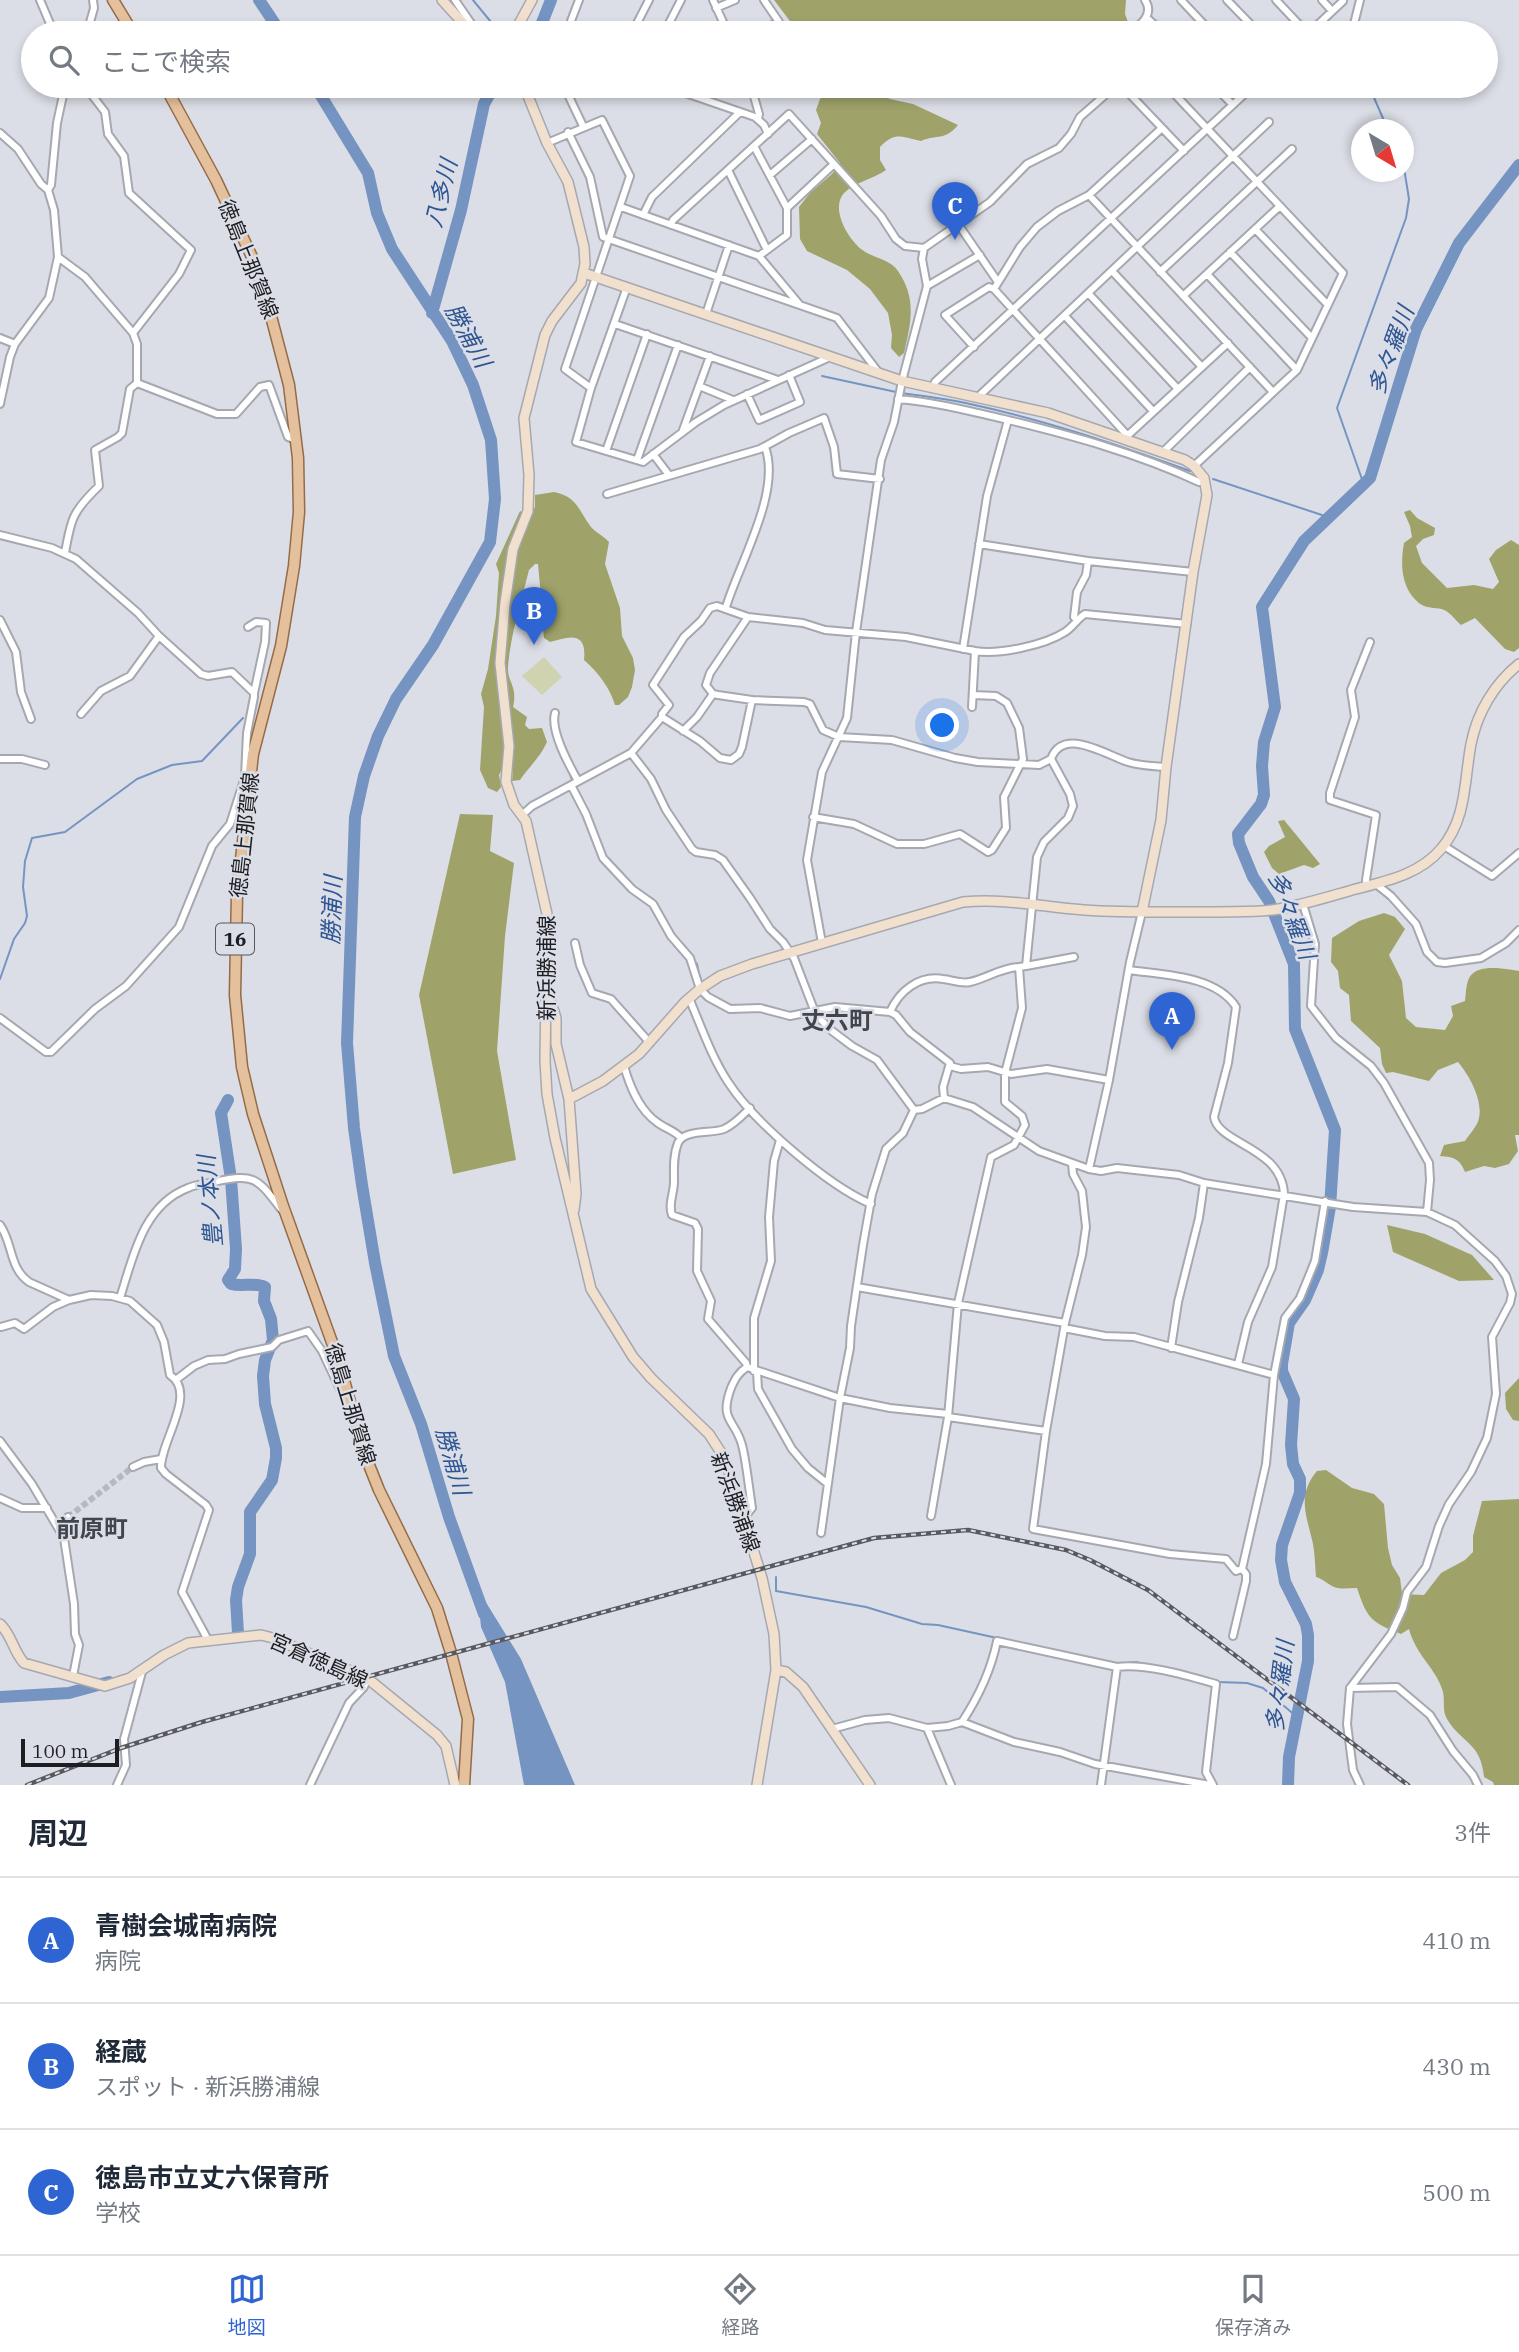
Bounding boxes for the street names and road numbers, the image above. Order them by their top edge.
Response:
street label: 徳島上那賀線 [212,195,286,323]
street label: 徳島上那賀線 [223,771,265,899]
street label: 新浜勝浦線 [532,916,560,1021]
road number: 16 [216,923,254,954]
street label: 徳島上那賀線 [319,1340,383,1468]
street label: 新浜勝浦線 [705,1448,767,1556]
street label: 宮倉徳島線 [265,1626,373,1694]

